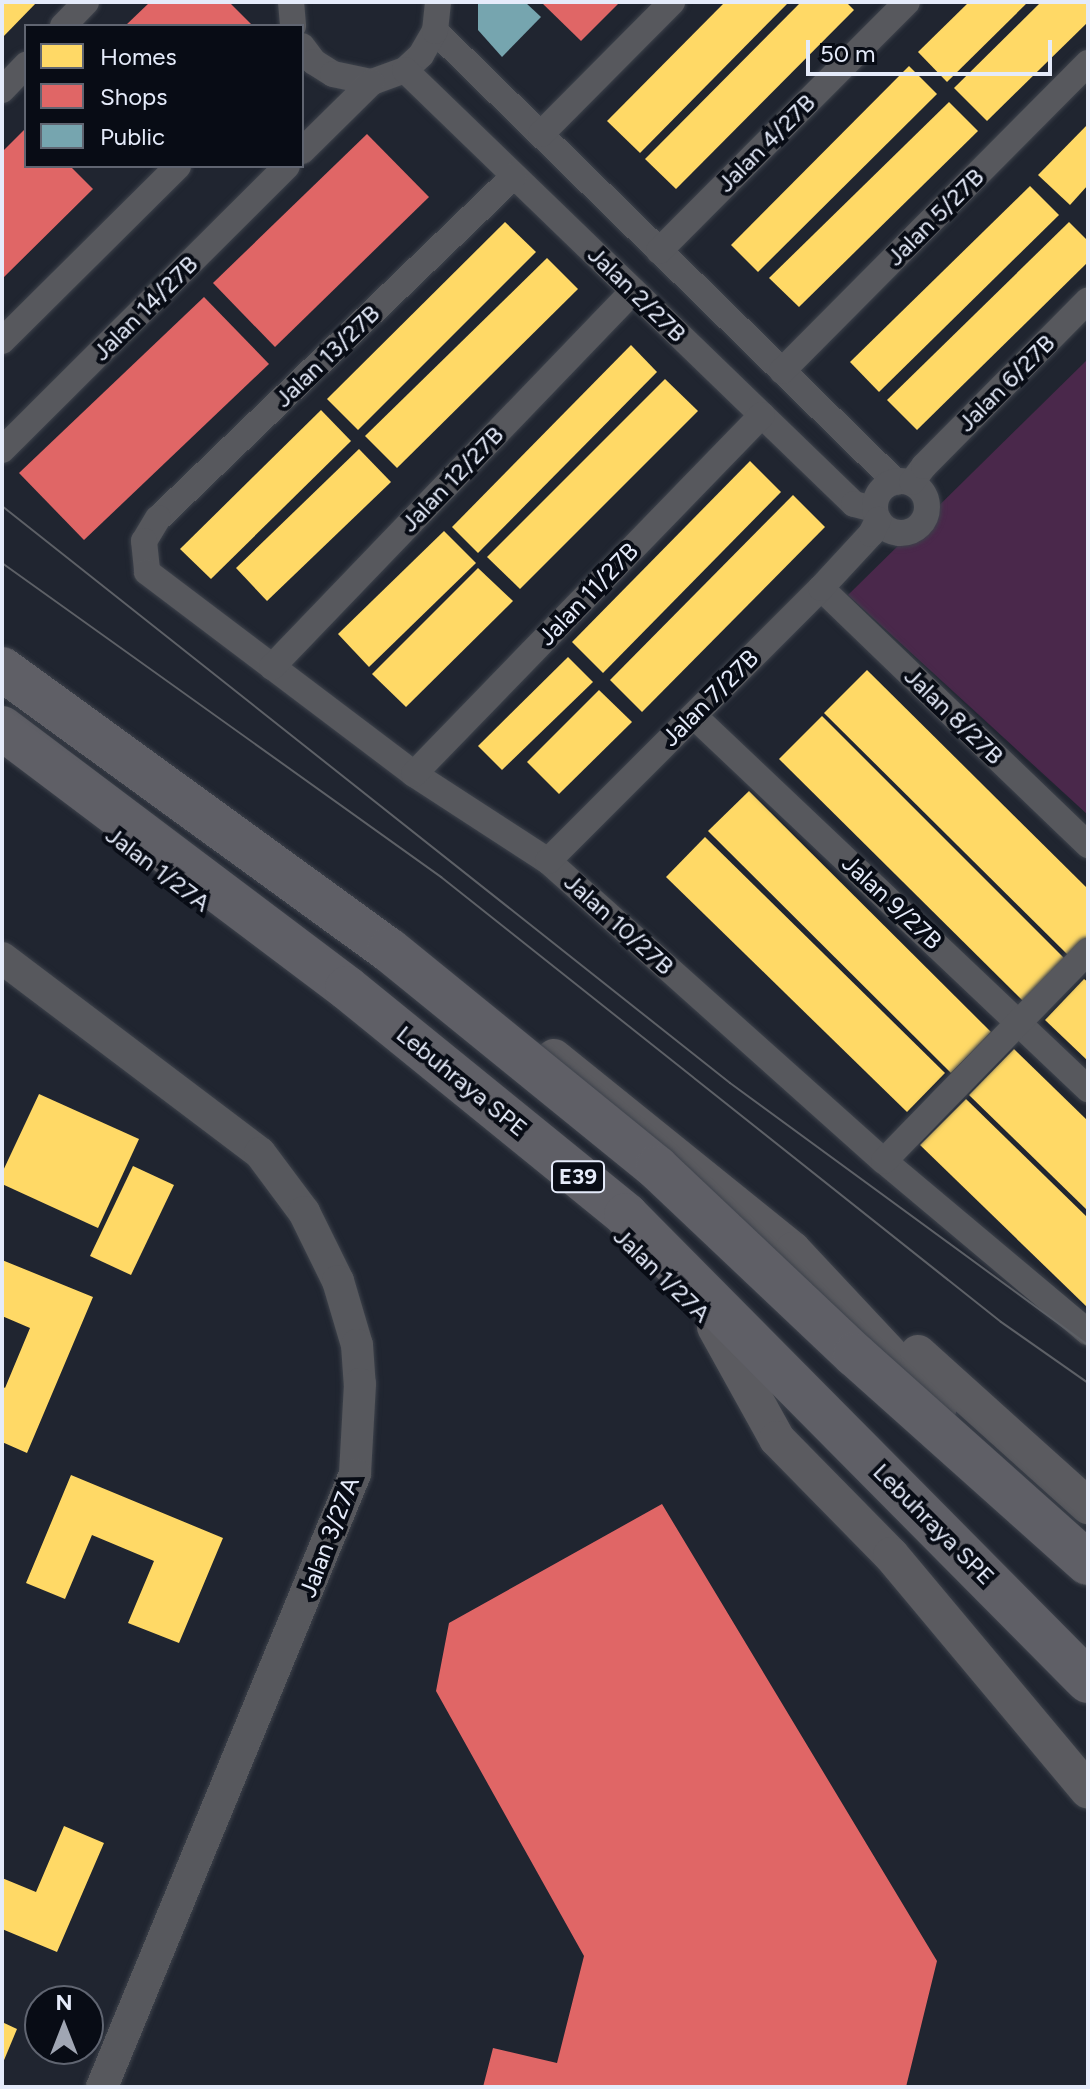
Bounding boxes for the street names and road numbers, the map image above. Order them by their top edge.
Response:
street label: Jalan 4/27B [711,88,821,198]
street label: Jalan 5/27B [880,162,990,272]
street label: Jalan 2/27B [582,240,692,348]
street label: Jalan 14/27B [87,250,203,366]
street label: Jalan 13/27B [269,299,385,413]
street label: Jalan 6/27B [952,329,1060,437]
street label: Jalan 12/27B [395,420,509,538]
street label: Jalan 11/27B [532,537,644,651]
street label: Jalan 7/27B [656,644,764,752]
street label: Jalan 8/27B [899,662,1009,770]
street label: Jalan 1/27A [100,820,216,918]
street label: Jalan 9/27B [836,849,948,955]
street label: Jalan 10/27B [558,867,680,981]
street label: Lebuhraya SPE [391,1019,533,1143]
road number: E39 [550,1159,606,1195]
street label: Jalan 1/27A [608,1222,716,1328]
street label: Lebuhraya SPE [867,1457,1001,1591]
street label: Jalan 3/27A [293,1473,365,1601]

